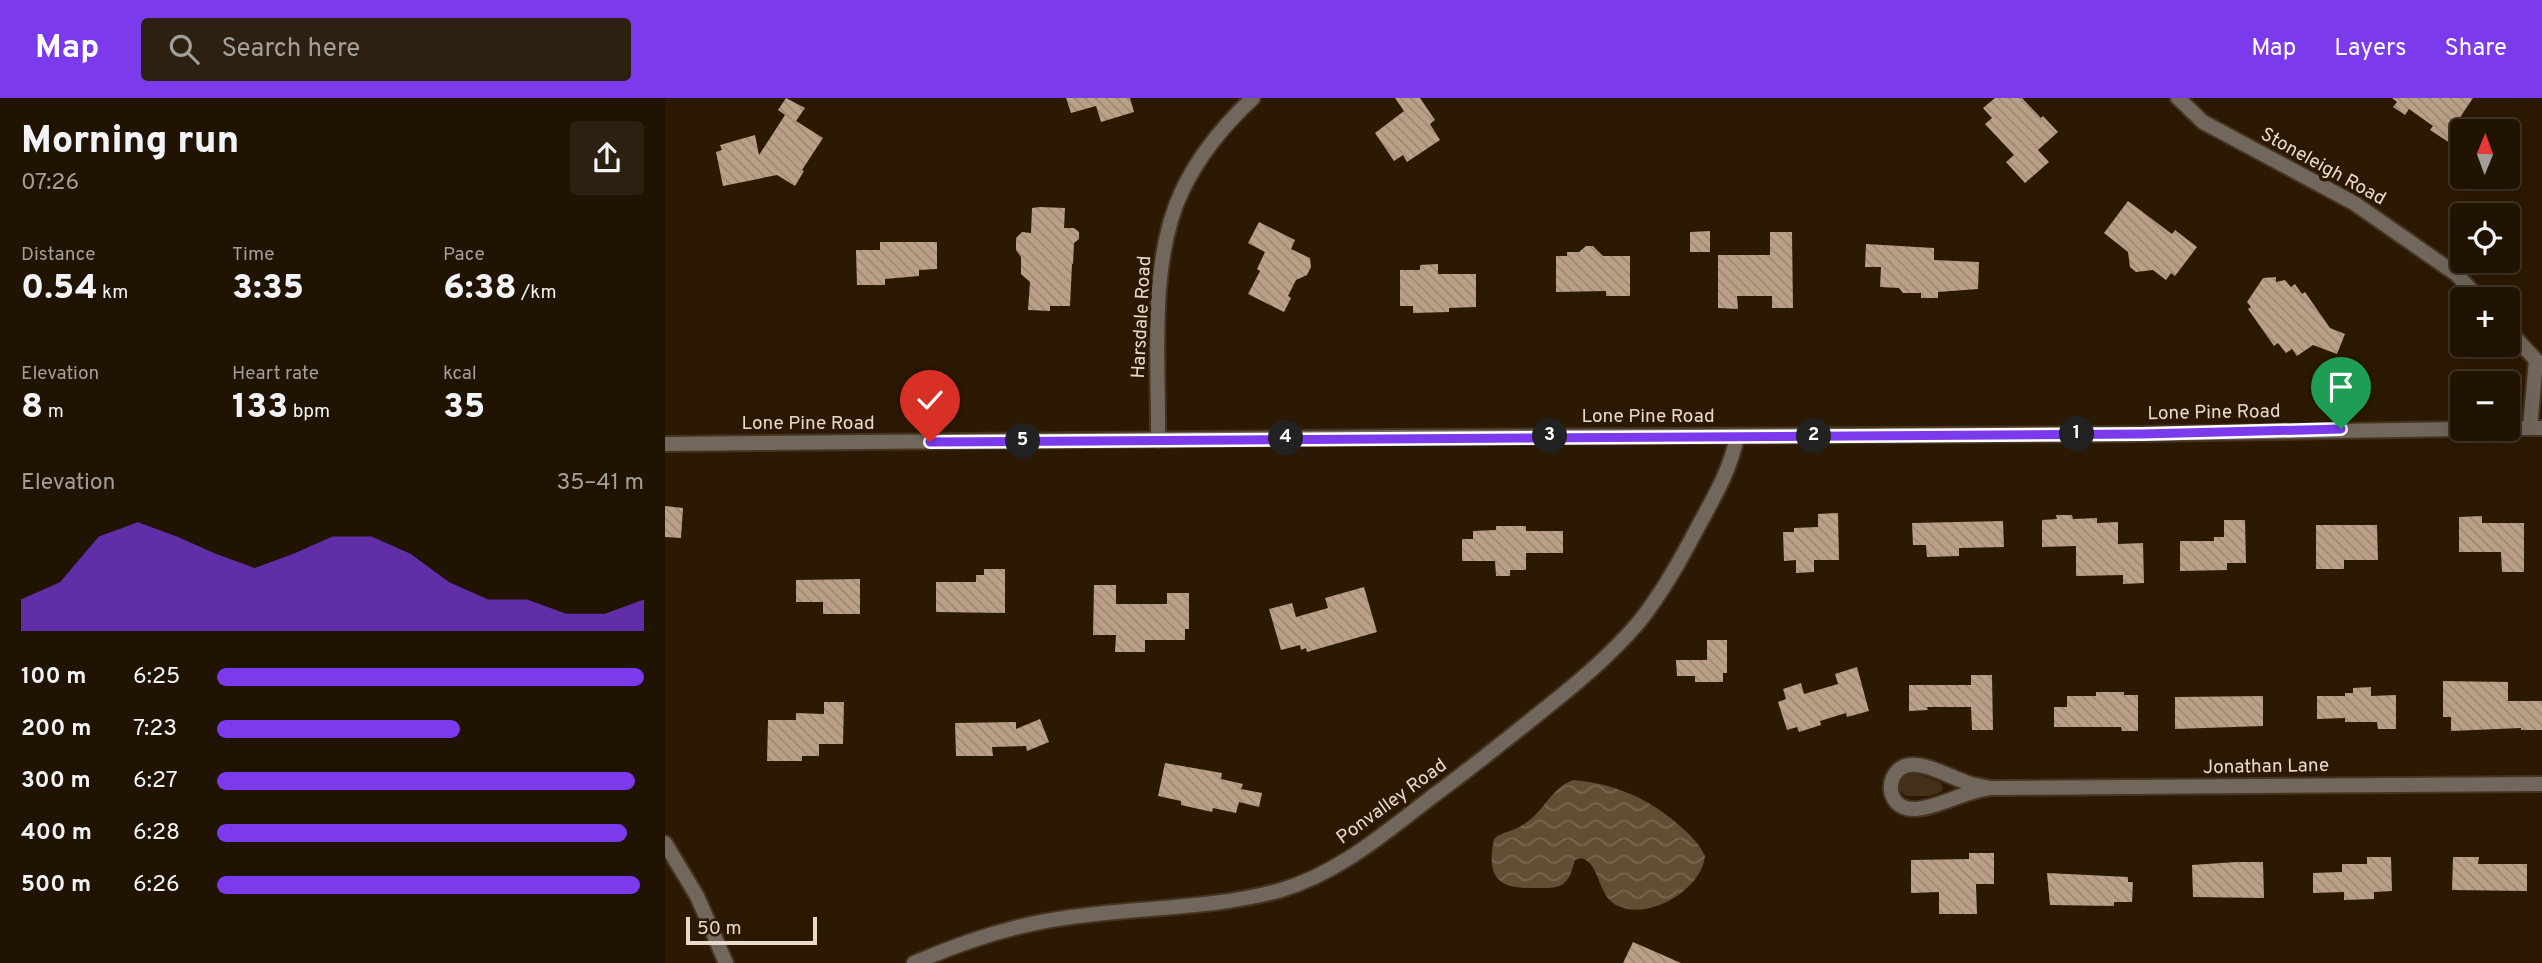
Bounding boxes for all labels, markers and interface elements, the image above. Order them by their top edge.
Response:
search box [141,18,631,81]
text: Map [35,28,99,70]
icon: search [165,30,203,68]
text: Search here [221,33,360,66]
text: Map [2251,34,2296,64]
text: Layers [2334,34,2406,64]
text: Share [2444,34,2507,64]
text: Morning run [21,118,239,167]
north arrow [2450,119,2520,189]
map controls [2450,119,2520,441]
button: share [570,121,644,195]
street label: Stoneleigh Road [2256,123,2390,211]
text: 07:26 [21,169,79,198]
button: locate [2450,203,2520,273]
text: Distance [21,243,96,267]
text: Time [232,243,275,267]
text: Pace [443,243,485,267]
street label: Harsdale Road [1127,255,1157,379]
text: 0.54 [21,267,98,311]
text: 3:35 [232,267,304,311]
text: 6:38 [443,267,517,311]
text: km [98,281,128,305]
text: /km [517,281,557,305]
button: + [2450,287,2520,357]
pin [2311,357,2371,429]
text: Elevation [21,362,99,386]
text: Heart rate [232,362,319,386]
text: kcal [443,362,477,386]
icon: arrive [2322,368,2360,406]
pin [900,370,960,442]
button: − [2450,371,2520,441]
icon: check [911,381,949,419]
text: 8 [21,386,43,430]
text: 133 [232,386,288,430]
text: 35 [443,386,485,430]
text: m [43,400,64,424]
text: bpm [288,400,330,424]
street label: Lone Pine Road [2147,400,2281,426]
street label: Lone Pine Road [1581,405,1715,429]
street label: Lone Pine Road [741,412,875,436]
pin: 1 [2059,416,2095,452]
pin: 3 [1533,418,1568,454]
pin: 2 [1797,418,1831,454]
pin: 4 [1269,420,1303,456]
text: 1 [2073,421,2080,445]
text: 3 [1544,423,1555,447]
text: 2 [1808,423,1819,447]
pin: 5 [1005,424,1041,458]
text: 4 [1279,425,1292,449]
text: 5 [1017,428,1028,452]
text: Elevation [21,469,116,498]
text: 35–41 m [556,469,644,498]
text: 100 m [21,663,86,692]
text: 6:25 [133,663,180,692]
text: 200 m [21,715,91,744]
text: 7:23 [133,715,177,744]
street label: Ponvalley Road [1332,754,1452,850]
street label: Jonathan Lane [2203,754,2329,780]
text: 300 m [21,767,91,796]
text: 6:27 [133,767,178,796]
text: 400 m [21,819,92,848]
text: 6:28 [133,819,180,848]
text: 500 m [21,871,91,900]
text: 6:26 [133,871,180,900]
scale bar [686,914,817,946]
text: 50 m [697,917,742,941]

